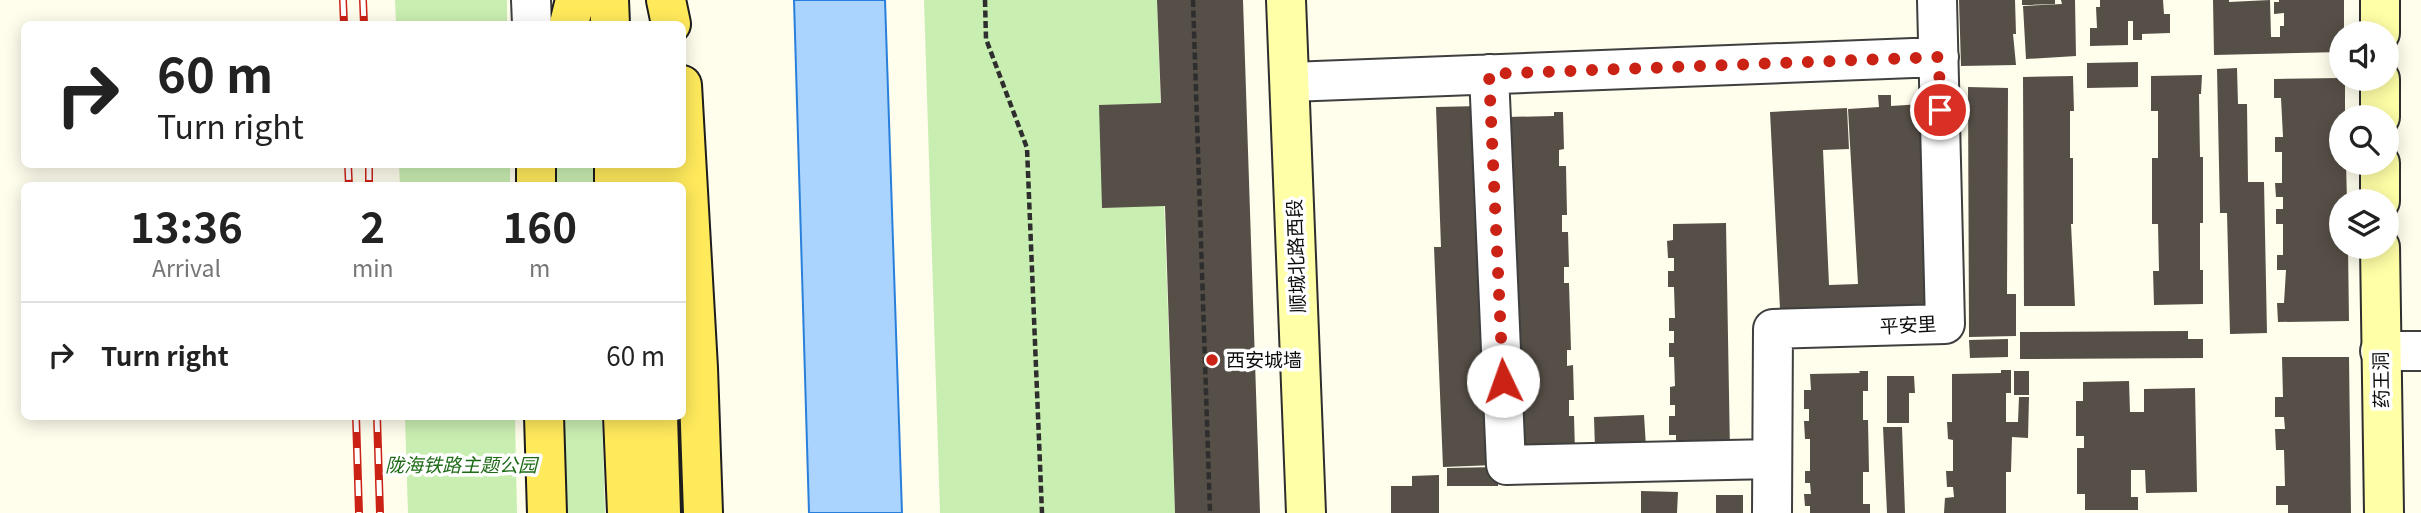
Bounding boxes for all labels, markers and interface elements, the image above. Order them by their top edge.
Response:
map controls [2329,21,2399,259]
button: sound [2329,21,2399,91]
text: 60 m [157,36,273,107]
icon: right [42,49,133,140]
pin [1910,80,1970,140]
icon: arrive [1921,91,1959,129]
text: Turn right [157,102,304,148]
button: search [2329,105,2399,175]
button: layers [2329,189,2399,259]
text: 13:36 [130,194,243,255]
text: 2 [360,194,385,255]
text: 160 [503,194,577,255]
street label: 顺城北路西段 [1279,199,1310,313]
text: Arrival [152,250,221,284]
text: min [352,250,394,284]
text: m [529,250,550,284]
street label: 平安里 [1879,309,1937,338]
icon: right [42,336,80,374]
text: Turn right [101,336,229,373]
text: 60 m [606,336,665,373]
position arrow [1466,344,1540,418]
place label: 西安城墙 [1226,345,1302,372]
street label: 药王洞 [2366,351,2393,409]
marker: 西安城墙 [1204,352,1220,368]
park label: 陇海铁路主题公园 [385,450,540,477]

